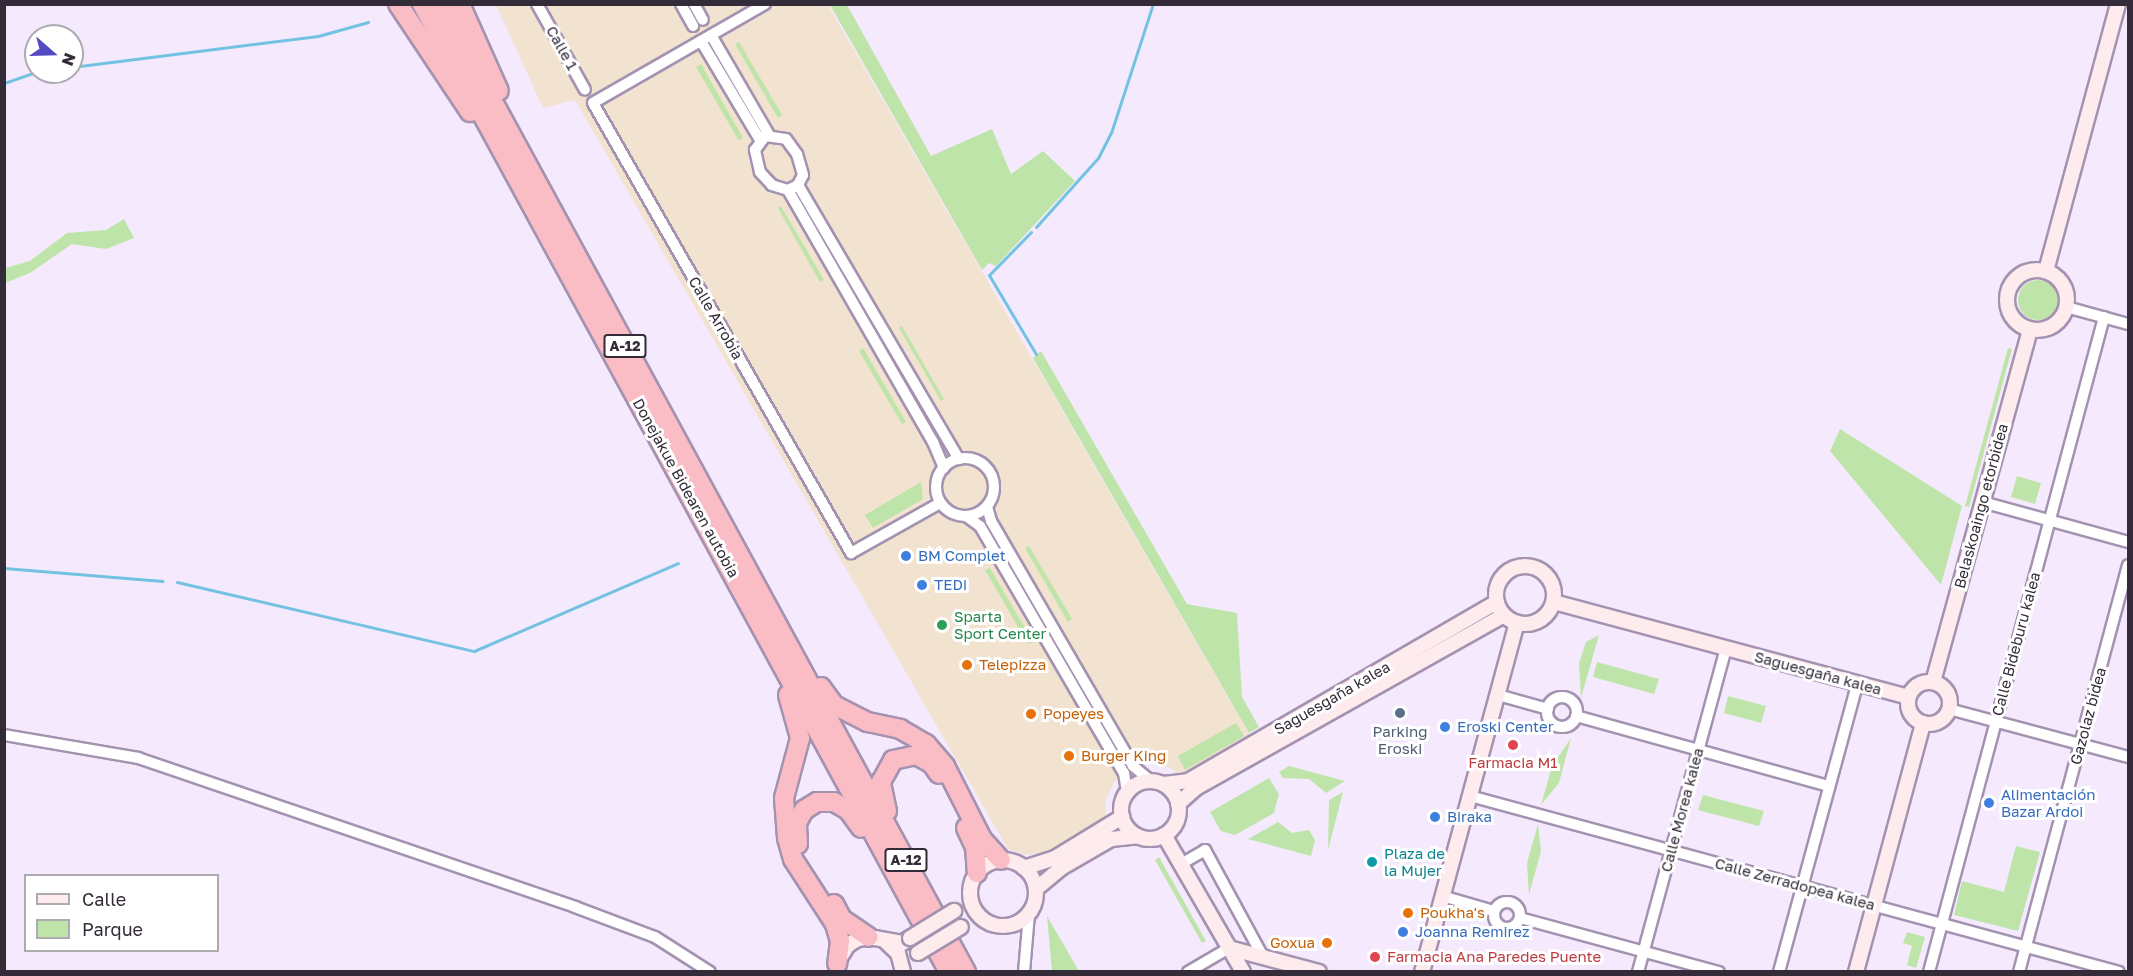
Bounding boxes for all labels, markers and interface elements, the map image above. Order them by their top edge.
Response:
street label: Calle 1 [543,23,581,73]
north arrow [24,24,84,84]
text: N [58,50,81,69]
street label: Calle Arrobia [685,273,747,363]
road number: A-12 [602,335,648,357]
street label: Donejakue Bidearen autobia [629,395,743,581]
street label: Belaskoaingo etorbidea [1950,422,2012,590]
place label: BM Complet [918,547,1006,565]
marker: BM Complet [899,549,913,563]
street label: Calle Bideburu kalea [1988,570,2044,718]
place label: TEDi [934,576,967,594]
marker: TEDi [915,578,929,592]
place label: Sparta Sport Center [954,607,1046,642]
marker: Sparta Sport Center [935,618,949,632]
street label: Saguesgaña kalea [1752,647,1884,699]
place label: Telepizza [979,656,1046,674]
marker: Telepizza [960,658,974,672]
street label: Saguesgaña kalea [1271,658,1393,738]
street label: Gazolaz bidea [2066,665,2110,767]
place label: Popeyes [1043,705,1104,723]
marker: Parking Eroski [1393,706,1407,720]
marker: Popeyes [1024,707,1038,721]
place label: Eroski Center [1457,718,1554,736]
marker: Eroski Center [1438,720,1452,734]
place label: Parking Eroski [1373,722,1427,757]
marker: Farmacia M1 [1506,738,1520,752]
street label: Calle Morea kalea [1657,746,1707,874]
place label: Burger King [1081,747,1166,765]
marker: Burger King [1062,749,1076,763]
place label: Farmacia M1 [1468,754,1558,772]
place label: Alimentación Bazar Ardoi [2001,785,2096,820]
marker: Alimentación Bazar Ardoi [1982,796,1996,810]
place label: Biraka [1447,808,1492,826]
marker: Biraka [1428,810,1442,824]
place label: Plaza de la Mujer [1384,844,1445,879]
road number: A-12 [884,849,928,871]
street label: Calle Zerradopea kalea [1713,854,1877,914]
marker: Plaza de la Mujer [1365,855,1379,869]
legend [24,874,219,952]
text: Calle [82,888,126,910]
place label: Poukha's [1420,904,1485,922]
marker: Poukha's [1401,906,1415,920]
text: Parque [82,918,143,940]
place label: Joanna Remirez [1415,923,1530,941]
marker: Joanna Remirez [1396,925,1410,939]
place label: Goxua [1270,934,1315,952]
marker: Goxua [1320,936,1334,950]
place label: Farmacia Ana Paredes Puente [1387,948,1601,966]
marker: Farmacia Ana Paredes Puente [1368,950,1382,964]

